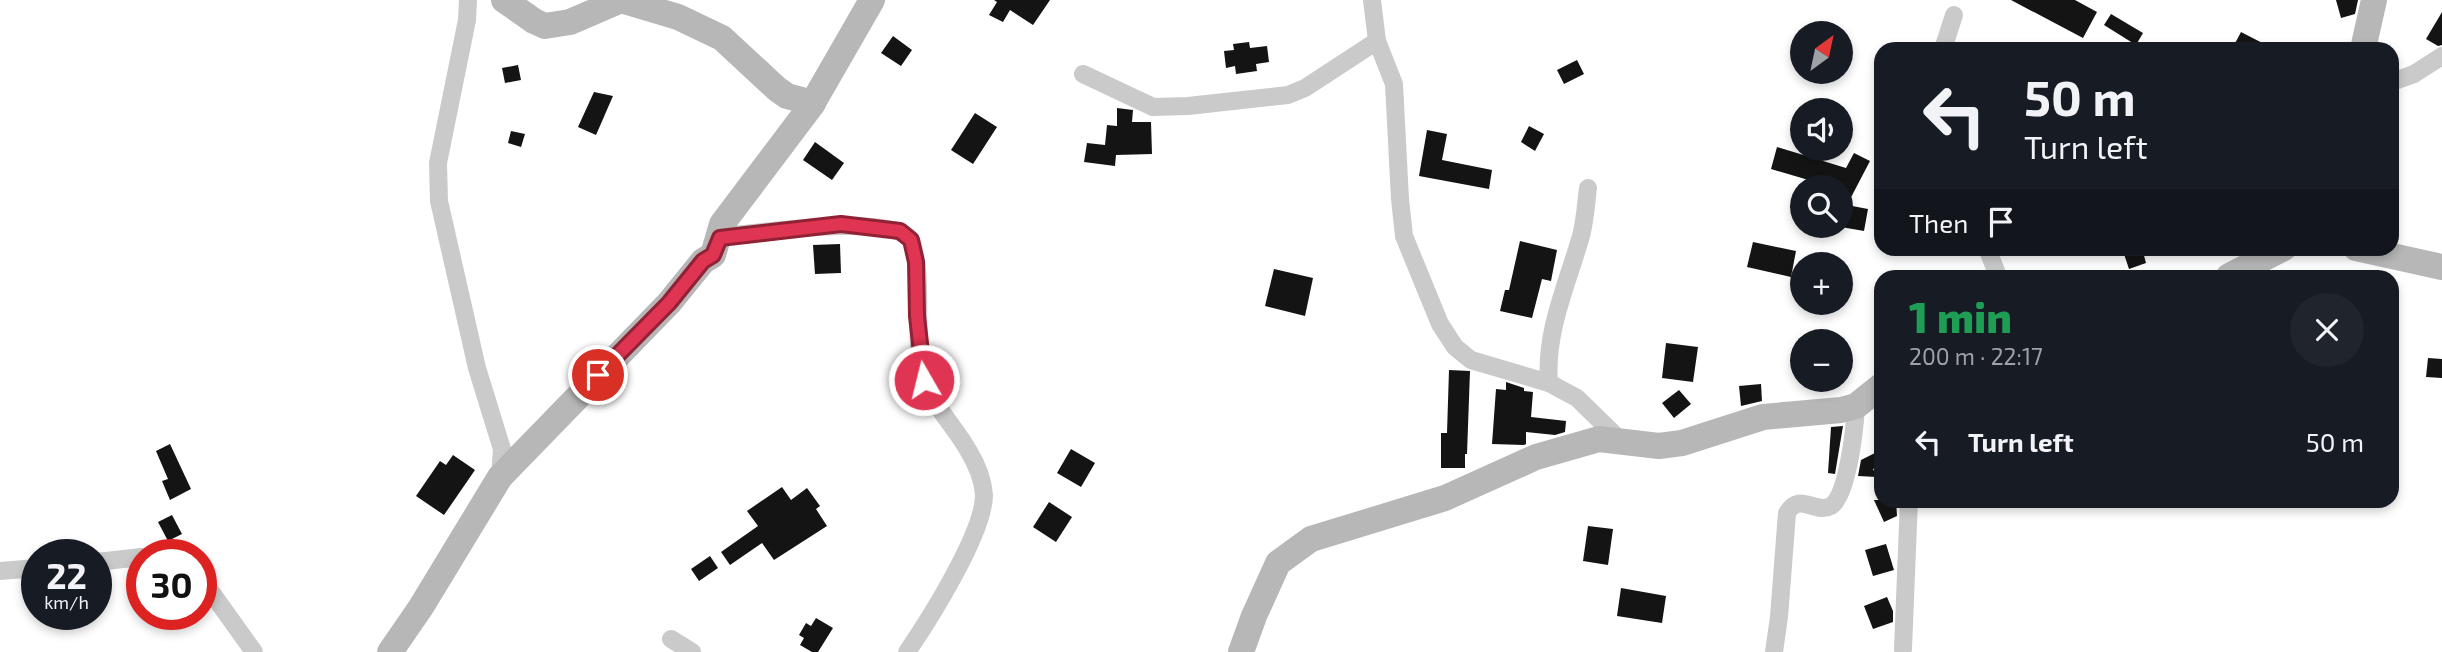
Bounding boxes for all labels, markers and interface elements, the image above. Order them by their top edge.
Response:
north arrow [1790,21,1853,84]
map controls [1790,21,1853,392]
text: 50 m [2024,67,2136,126]
icon: left [1909,70,2000,161]
button: sound [1790,98,1853,161]
text: Turn left [2024,127,2148,165]
button: search [1790,175,1853,238]
icon: arrive [1982,203,2020,241]
text: Then [1909,207,1968,238]
button: + [1790,252,1853,315]
text: 1 min [1909,291,2012,341]
button: close [2290,293,2364,367]
button: − [1790,329,1853,392]
text: 200 m · 22:17 [1909,342,2043,370]
position arrow [887,343,961,417]
pin [568,345,628,405]
icon: arrive [579,356,617,394]
icon: left [1909,423,1947,461]
text: Turn left [1968,426,2074,457]
text: 50 m [2306,426,2364,457]
speed limit sign: 30 [126,539,217,630]
text: 22 [46,554,87,596]
text: km/h [44,591,89,613]

